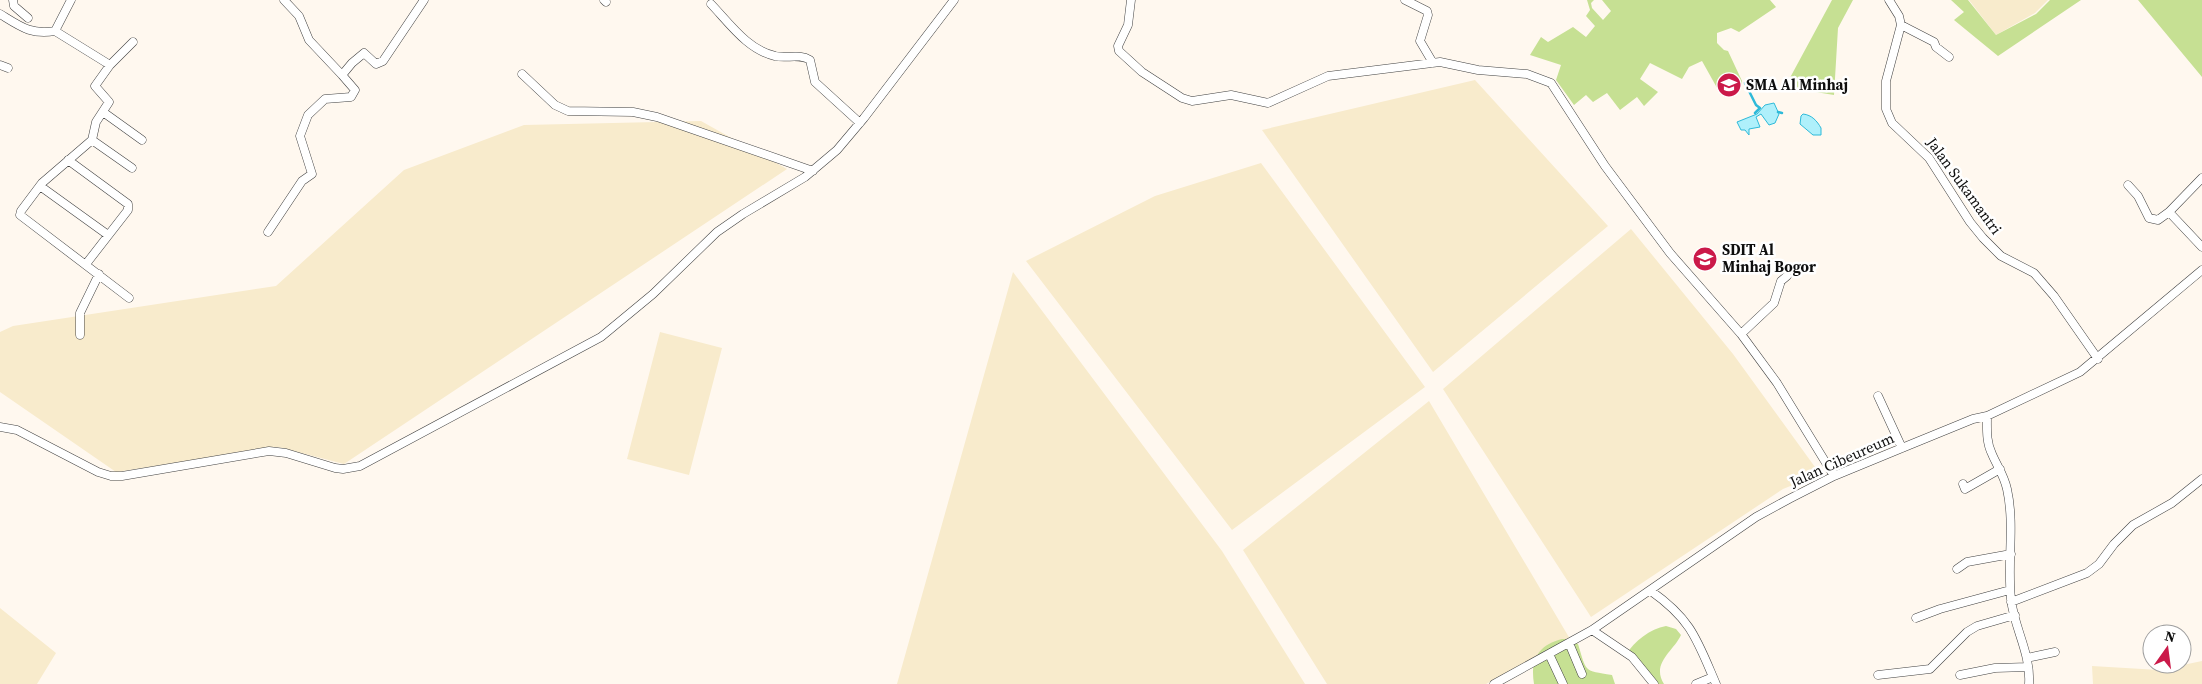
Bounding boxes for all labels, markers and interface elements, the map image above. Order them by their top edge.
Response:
school or university icon: SMA Al Minhaj [1716,72,1742,98]
place label: SMA Al Minhaj [1746,74,1848,95]
street label: Jalan Sukamantri [1921,132,2007,238]
place label: SDIT Al Minhaj Bogor [1722,239,1816,277]
school or university icon: SDIT Al Minhaj Bogor [1692,246,1718,272]
street label: Jalan Cibeureum [1785,427,1898,492]
north arrow [2142,624,2192,674]
text: N [2163,625,2178,647]

